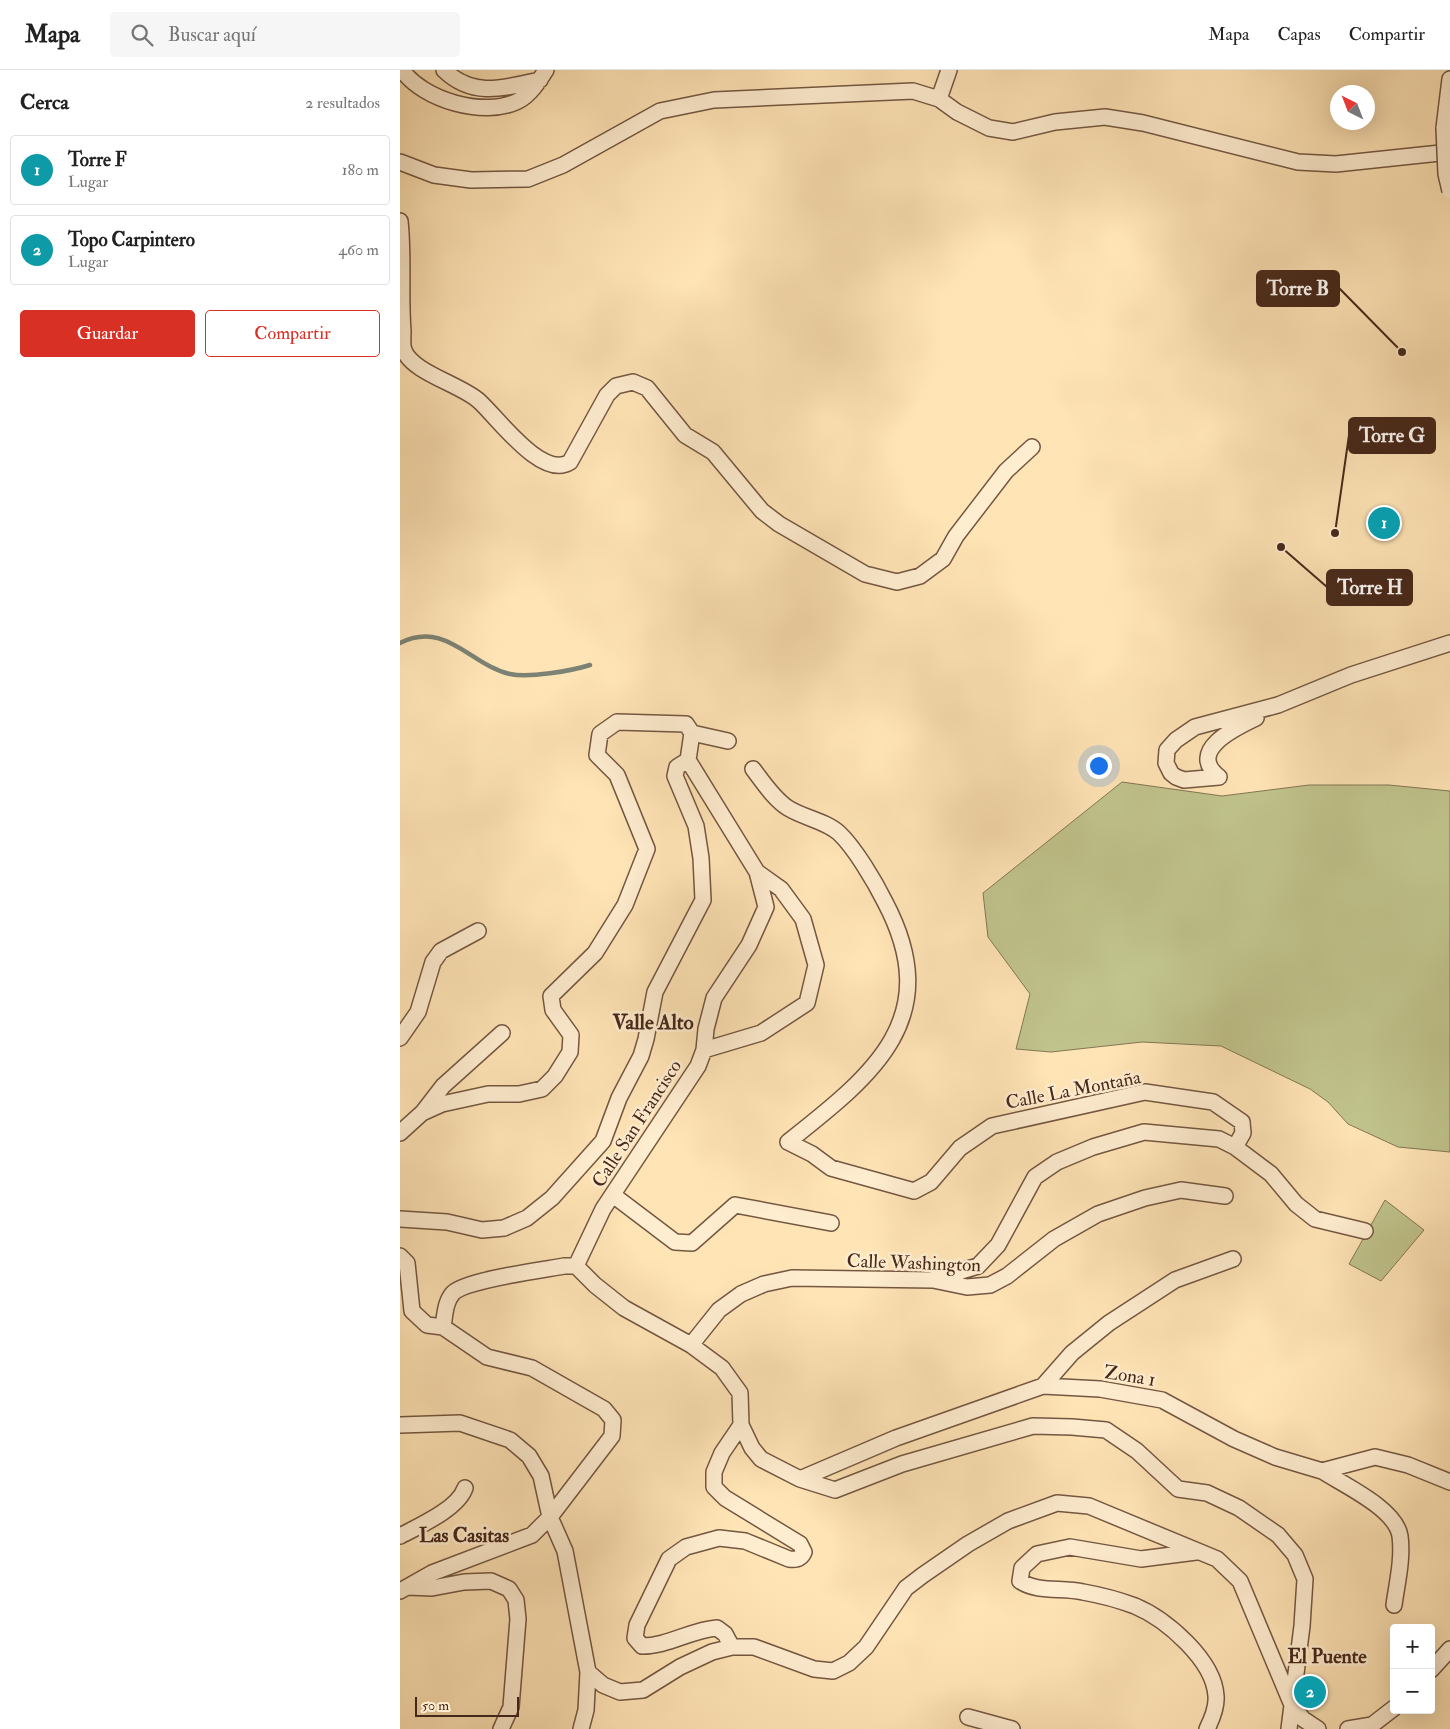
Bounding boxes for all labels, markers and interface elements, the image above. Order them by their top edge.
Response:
search box [110,12,460,57]
text: Mapa [25,19,80,50]
icon: search [128,21,156,49]
text: Buscar aquí [168,23,256,47]
text: Mapa [1208,23,1250,46]
text: Capas [1278,23,1321,46]
text: Compartir [1349,23,1425,46]
north arrow [1330,85,1375,130]
text: Cerca [20,89,69,116]
text: 2 resultados [305,93,380,113]
text: Torre F [68,148,127,172]
text: 1 [34,160,40,180]
text: 180 m [342,160,379,180]
text: Lugar [68,172,108,192]
text: Topo Carpintero [68,228,195,252]
text: 2 [33,240,41,260]
text: 460 m [338,240,379,260]
text: Lugar [68,252,108,272]
callout: Torre B [1257,271,1339,306]
text: Torre B [1266,276,1329,301]
button: Guardar [20,310,195,357]
button: Compartir [205,310,380,357]
callout: Torre G [1349,418,1435,453]
text: Torre G [1358,423,1425,448]
pin: 1 [1368,504,1400,542]
callout: Torre H [1327,570,1412,605]
text: Torre H [1336,575,1403,600]
your location [1086,753,1112,779]
district label: Valle Alto [611,1009,694,1036]
street label: Calle San Francisco [587,1055,687,1192]
street label: Calle La Montaña [1004,1065,1143,1115]
street label: Calle Washington [846,1249,982,1277]
street label: Zona 1 [1102,1360,1157,1392]
district label: Las Casitas [419,1523,509,1548]
map controls [1390,1624,1435,1714]
button: + [1390,1624,1435,1669]
district label: El Puente [1287,1644,1367,1669]
button: − [1390,1669,1435,1714]
pin: 2 [1294,1673,1326,1711]
scale bar [415,1694,519,1717]
text: 50 m [422,1697,449,1714]

